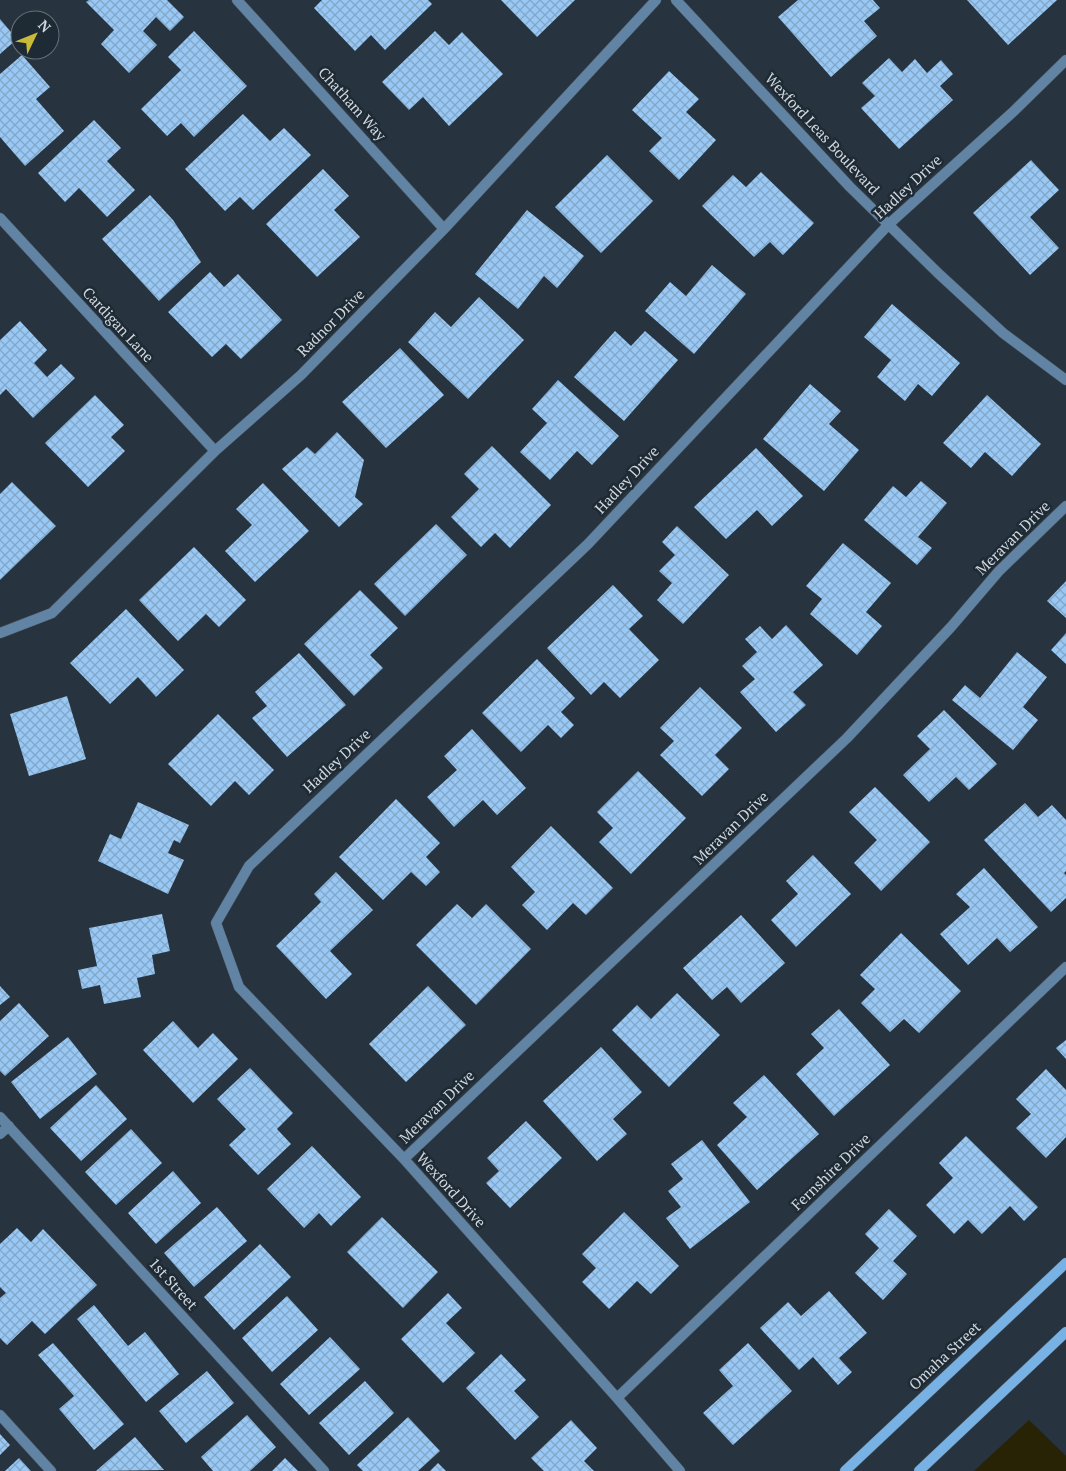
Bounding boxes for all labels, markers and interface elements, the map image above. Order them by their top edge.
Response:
north arrow [10,10,60,60]
text: N [34,15,56,36]
street label: Chatham Way [314,62,391,145]
street label: Wexford Leas Boulevard [761,68,884,199]
street label: Hadley Drive [869,150,945,223]
street label: Cardigan Lane [79,282,159,366]
street label: Radnor Drive [292,284,368,360]
street label: Hadley Drive [590,441,663,517]
street label: Meravan Drive [971,496,1054,579]
street label: Hadley Drive [298,724,374,797]
street label: Meravan Drive [688,786,772,868]
street label: Meravan Drive [394,1065,478,1147]
street label: Fernshire Drive [786,1128,874,1214]
street label: Wexford Drive [413,1147,491,1231]
street label: 1st Street [145,1253,203,1314]
street label: Omaha Street [904,1316,985,1394]

